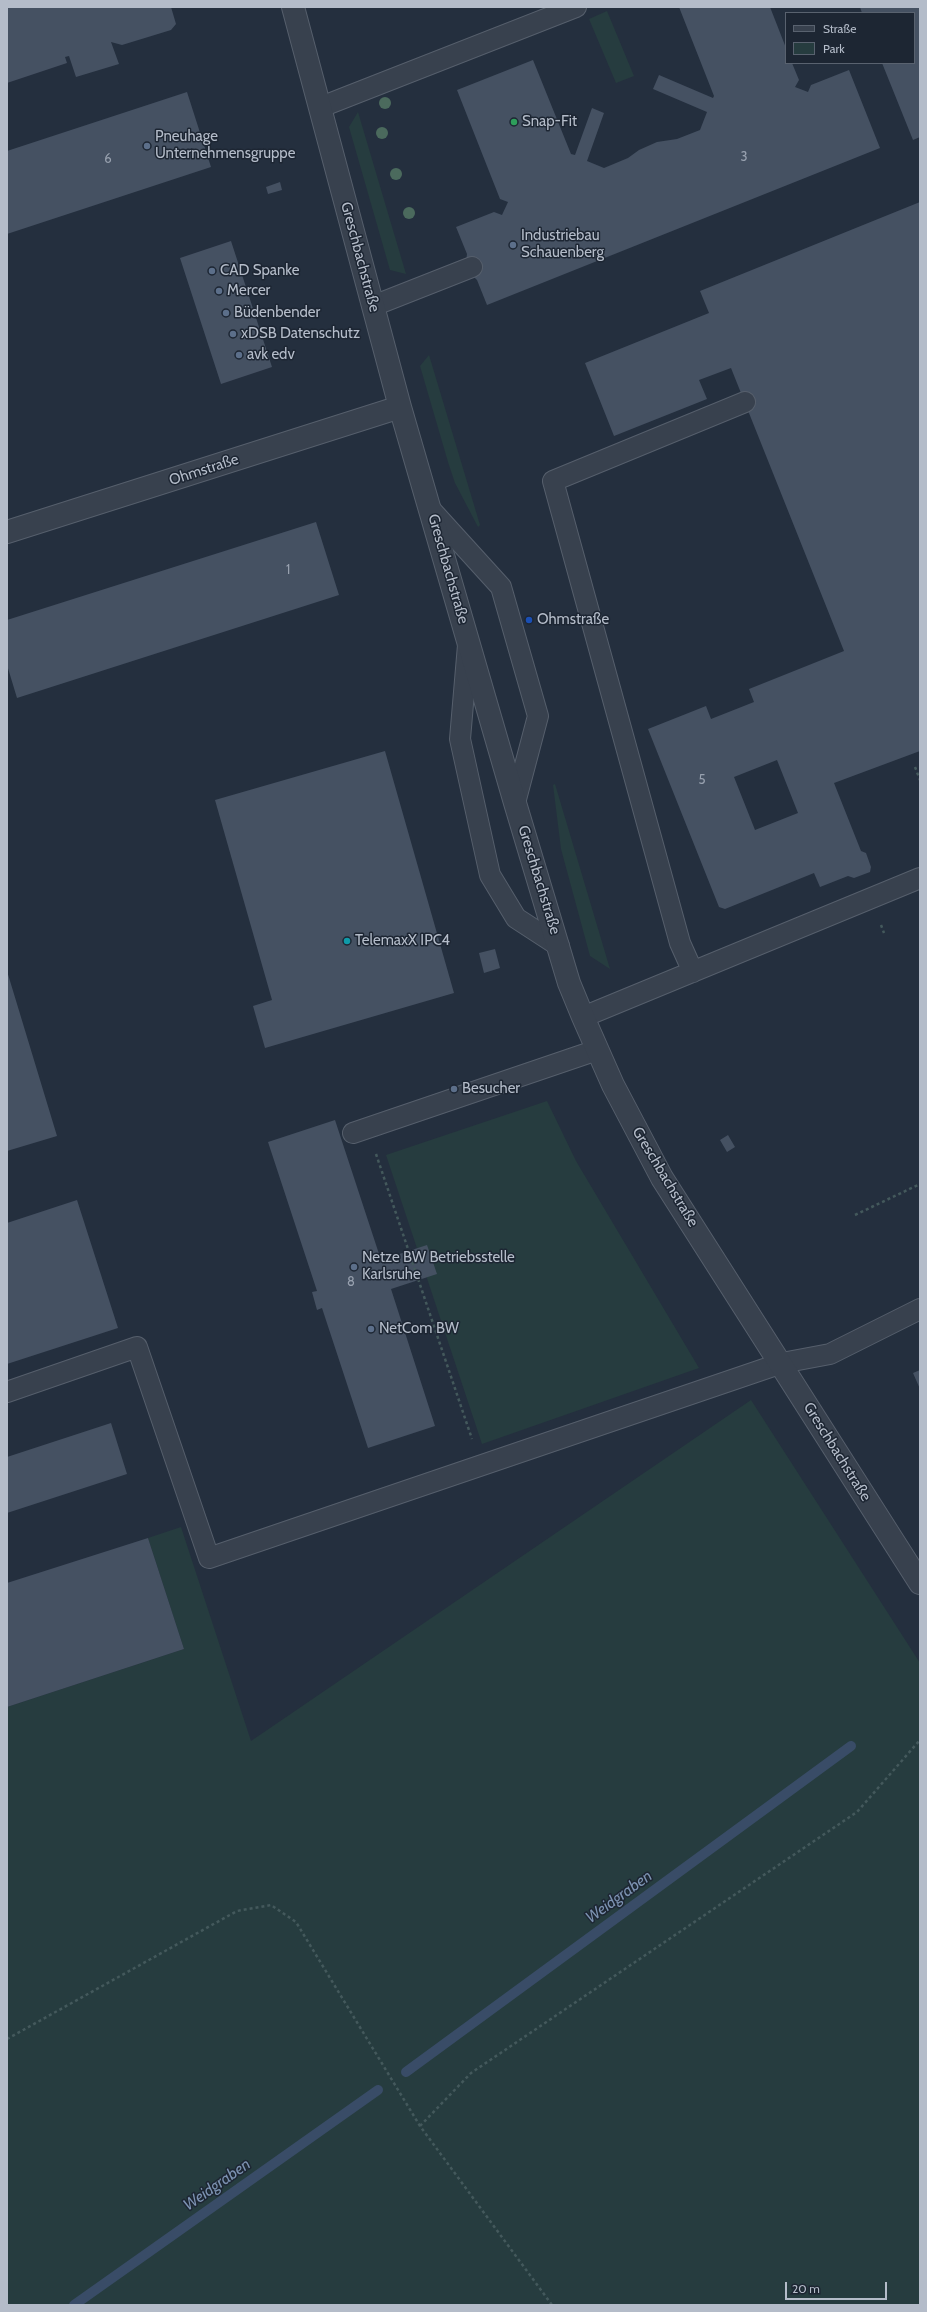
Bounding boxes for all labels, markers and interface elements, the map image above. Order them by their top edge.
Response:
legend [785,12,915,64]
text: Straße [823,21,856,36]
text: Park [823,41,845,56]
place label: Snap-Fit [522,113,577,131]
marker: Snap-Fit [509,117,519,127]
place label: Pneuhage Unternehmensgruppe [155,128,295,163]
marker: Pneuhage Unternehmensgruppe [142,141,152,151]
house number: 3 [740,149,748,165]
house number: 6 [104,151,112,167]
street label: Greschbachstraße [337,200,383,314]
place label: Industriebau Schauenberg [521,227,604,262]
marker: Industriebau Schauenberg [508,240,518,250]
place label: CAD Spanke [220,262,299,280]
marker: CAD Spanke [207,266,217,276]
place label: Mercer [227,282,270,300]
marker: Mercer [214,286,224,296]
place label: Büdenbender [234,304,320,322]
marker: Büdenbender [221,308,231,318]
place label: xDSB Datenschutz [241,325,360,343]
marker: xDSB Datenschutz [228,329,238,339]
place label: avk edv [247,346,295,364]
marker: avk edv [234,350,244,360]
street label: Ohmstraße [167,450,241,490]
street label: Greschbachstraße [424,512,472,626]
house number: 1 [286,562,290,578]
place label: Ohmstraße [537,611,609,629]
marker: Ohmstraße [524,615,534,625]
house number: 5 [698,772,706,788]
street label: Greschbachstraße [514,823,564,937]
place label: TelemaxX IPC4 [355,932,450,950]
marker: TelemaxX IPC4 [342,936,352,946]
place label: Besucher [462,1080,520,1098]
marker: Besucher [449,1084,459,1094]
street label: Greschbachstraße [628,1124,702,1230]
place label: Netze BW Betriebsstelle Karlsruhe [362,1249,515,1284]
marker: Netze BW Betriebsstelle Karlsruhe [349,1262,359,1272]
house number: 8 [347,1274,355,1290]
place label: NetCom BW [379,1320,459,1338]
marker: NetCom BW [366,1324,376,1334]
street label: Greschbachstraße [799,1399,875,1505]
water label: Weidgraben [582,1866,656,1928]
water label: Weidgraben [180,2155,254,2215]
scale bar [787,2274,889,2300]
text: 20 m [792,2281,820,2296]

